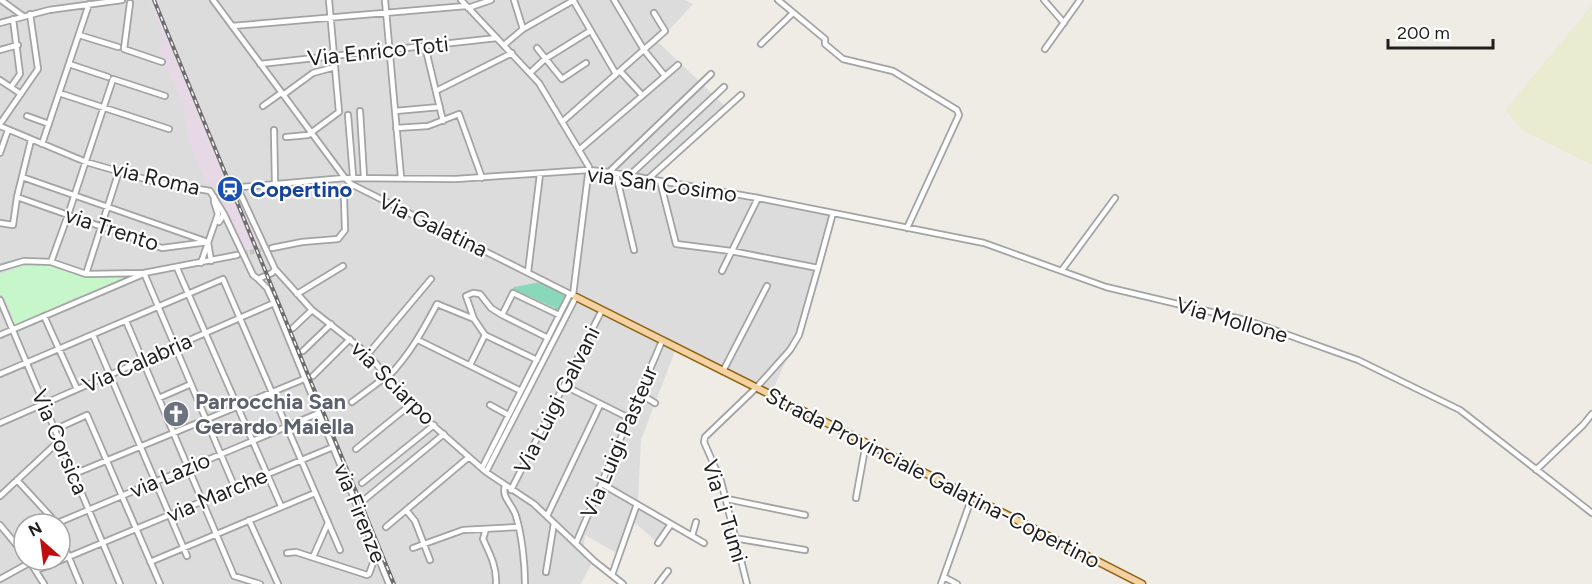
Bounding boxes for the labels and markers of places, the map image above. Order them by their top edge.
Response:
station icon: Copertino [215,174,245,204]
place label: Copertino [250,176,353,203]
place label: Parrocchia San Gerardo Maiella [195,388,354,440]
church icon: Parrocchia San Gerardo Maiella [161,399,191,429]

